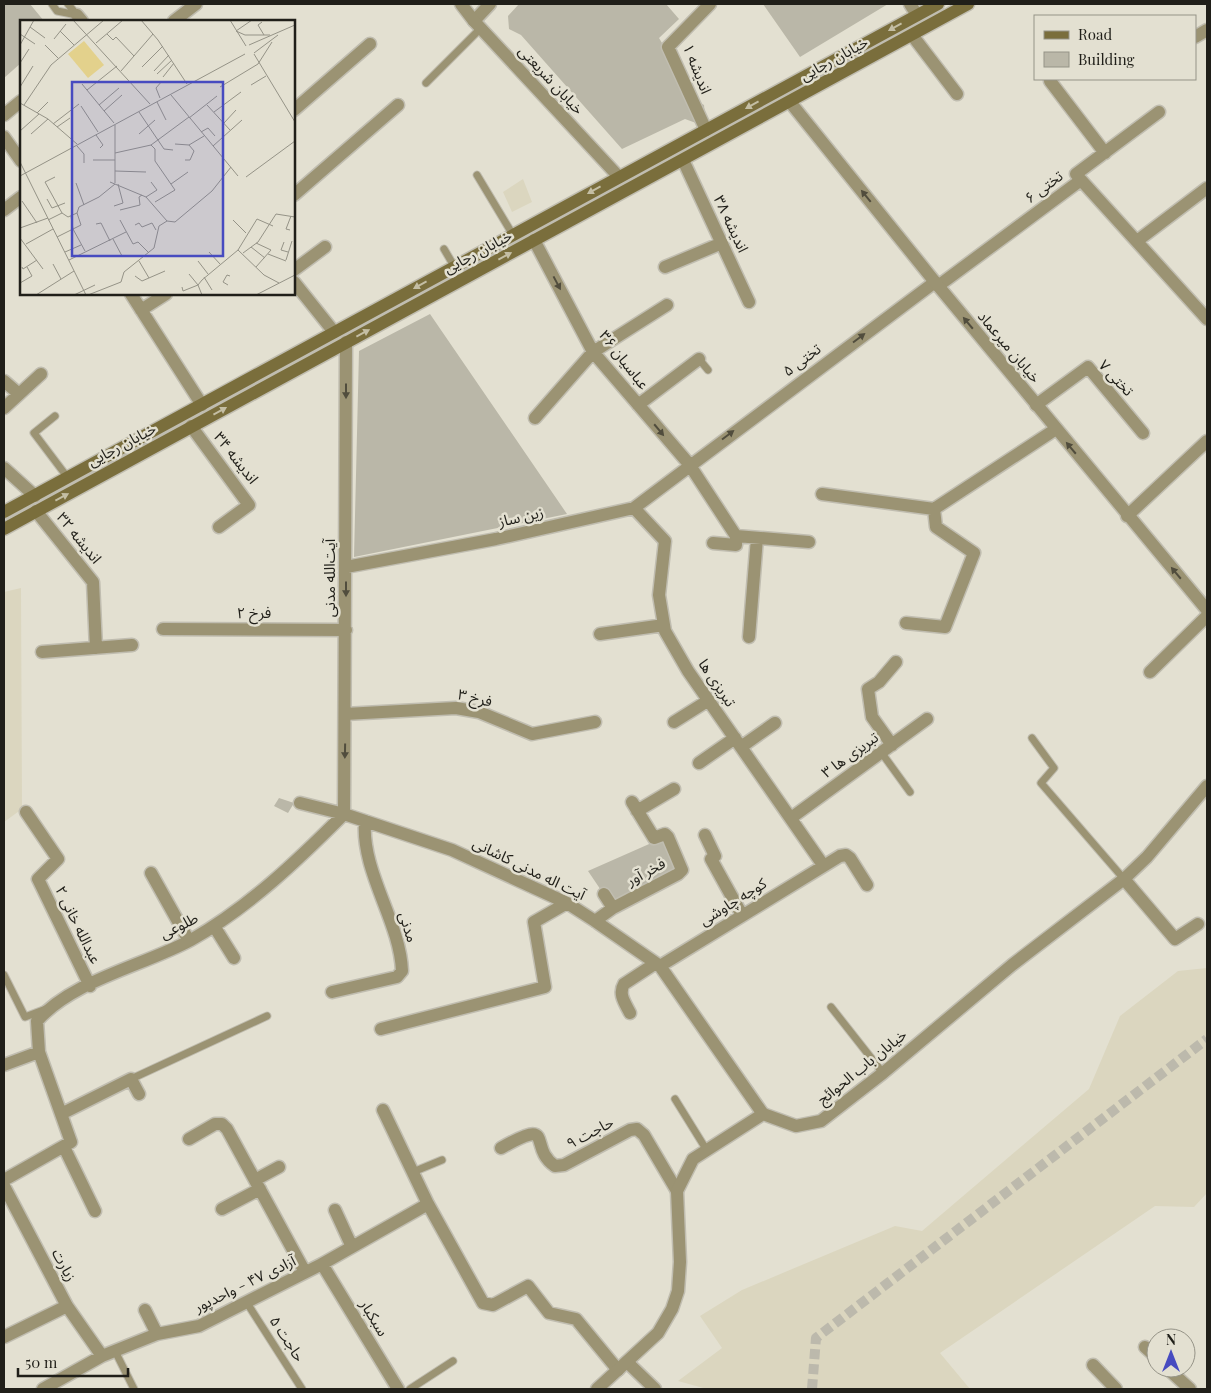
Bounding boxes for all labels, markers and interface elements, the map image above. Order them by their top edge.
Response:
legend [1034,15,1196,80]
inset map [20,20,295,295]
one-way arrow [888,23,902,31]
text: Road [1078,24,1112,44]
street label: خیابان رجایی [796,31,871,85]
street label: خیابان شریعتی [515,41,589,118]
street label: اندیشه ۱ [679,41,717,97]
text: Building [1078,49,1135,69]
one-way arrow [745,101,760,109]
street label: تختی ۶ [1020,165,1067,207]
one-way arrow [587,186,601,195]
one-way arrow [860,190,871,203]
street label: اندیشه ۳۸ [710,192,754,255]
street label: خیابان رجایی [440,225,515,278]
one-way arrow [499,251,512,260]
one-way arrow [553,276,561,291]
one-way arrow [413,281,428,289]
street label: خیابان میرعماد [974,306,1046,387]
one-way arrow [962,317,974,329]
street label: عباسیان ۳۶ [595,326,654,393]
one-way arrow [355,329,370,337]
one-way arrow [852,333,865,344]
street label: تختی ۵ [778,338,825,380]
street label: تختی ۷ [1095,355,1139,400]
one-way arrow [342,383,350,399]
one-way arrow [213,406,226,415]
street label: خیابان رجایی [84,418,159,471]
one-way arrow [654,423,665,436]
street label: اندیشه ۳۴ [210,427,263,488]
one-way arrow [721,430,735,440]
one-way arrow [1066,442,1077,455]
one-way arrow [55,492,68,501]
street label: زین ساز [495,501,545,531]
street label: اندیشه ۳۲ [53,507,107,567]
street label: آیت‌الله مدنی [319,538,339,617]
one-way arrow [1170,566,1181,579]
one-way arrow [342,581,350,597]
street label: فرخ ۲ [237,602,272,625]
street label: تبریزی ها [695,655,741,710]
street label: فرخ ۳ [455,683,495,714]
street label: تبریزی ها ۳ [817,727,882,782]
one-way arrow [341,743,349,759]
street label: آیت اله مدنی کاشانی [470,832,590,904]
street label: فخر آور [622,852,669,890]
street label: کوچه چاوشی [695,872,771,931]
street label: عبدالله خانی ۲ [51,882,107,967]
street label: طلوعی [156,907,201,943]
street label: مدنی [395,909,423,944]
street label: خیابان باب الحوائج [812,1024,912,1111]
street label: حاجت ۹ [562,1111,617,1153]
street label: زیارت [48,1245,82,1284]
street label: آزادی ۴۷ - واحدپور [189,1250,300,1318]
street label: سبکبار [356,1295,394,1340]
street label: حاجت ۵ [266,1312,310,1365]
north arrow [1146,1328,1196,1378]
text: N [1166,1330,1176,1349]
scale bar [18,1346,128,1378]
text: 50 m [25,1352,58,1372]

